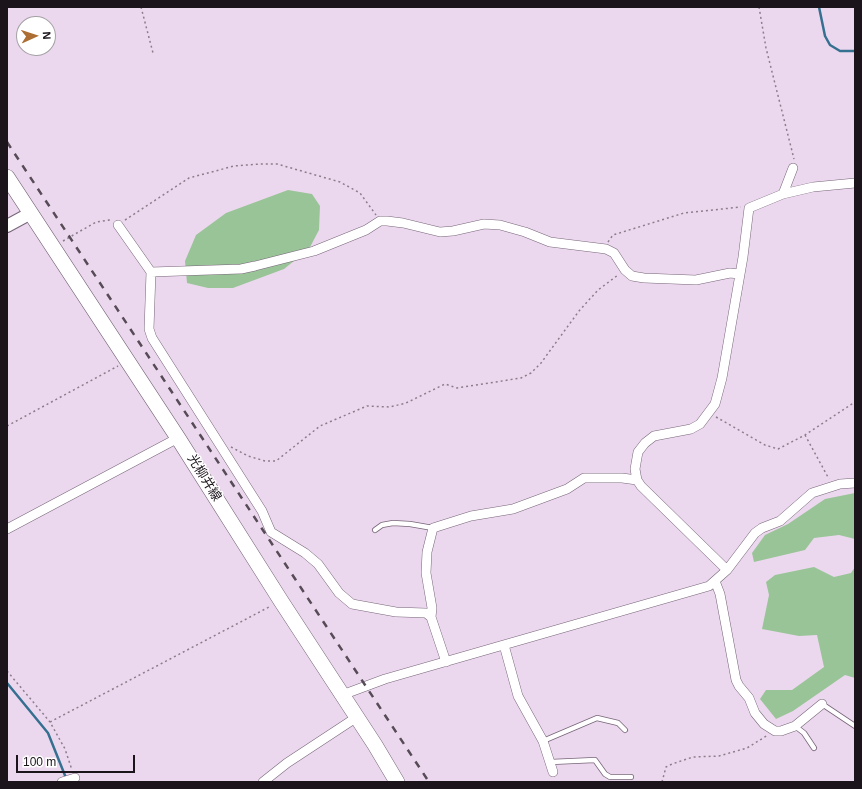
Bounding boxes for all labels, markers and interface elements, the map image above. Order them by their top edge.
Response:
north arrow [16,16,56,56]
text: N [41,31,53,40]
street label: 光柳井線 [184,452,224,504]
scale bar [18,747,137,773]
text: 100 m [23,755,56,769]

